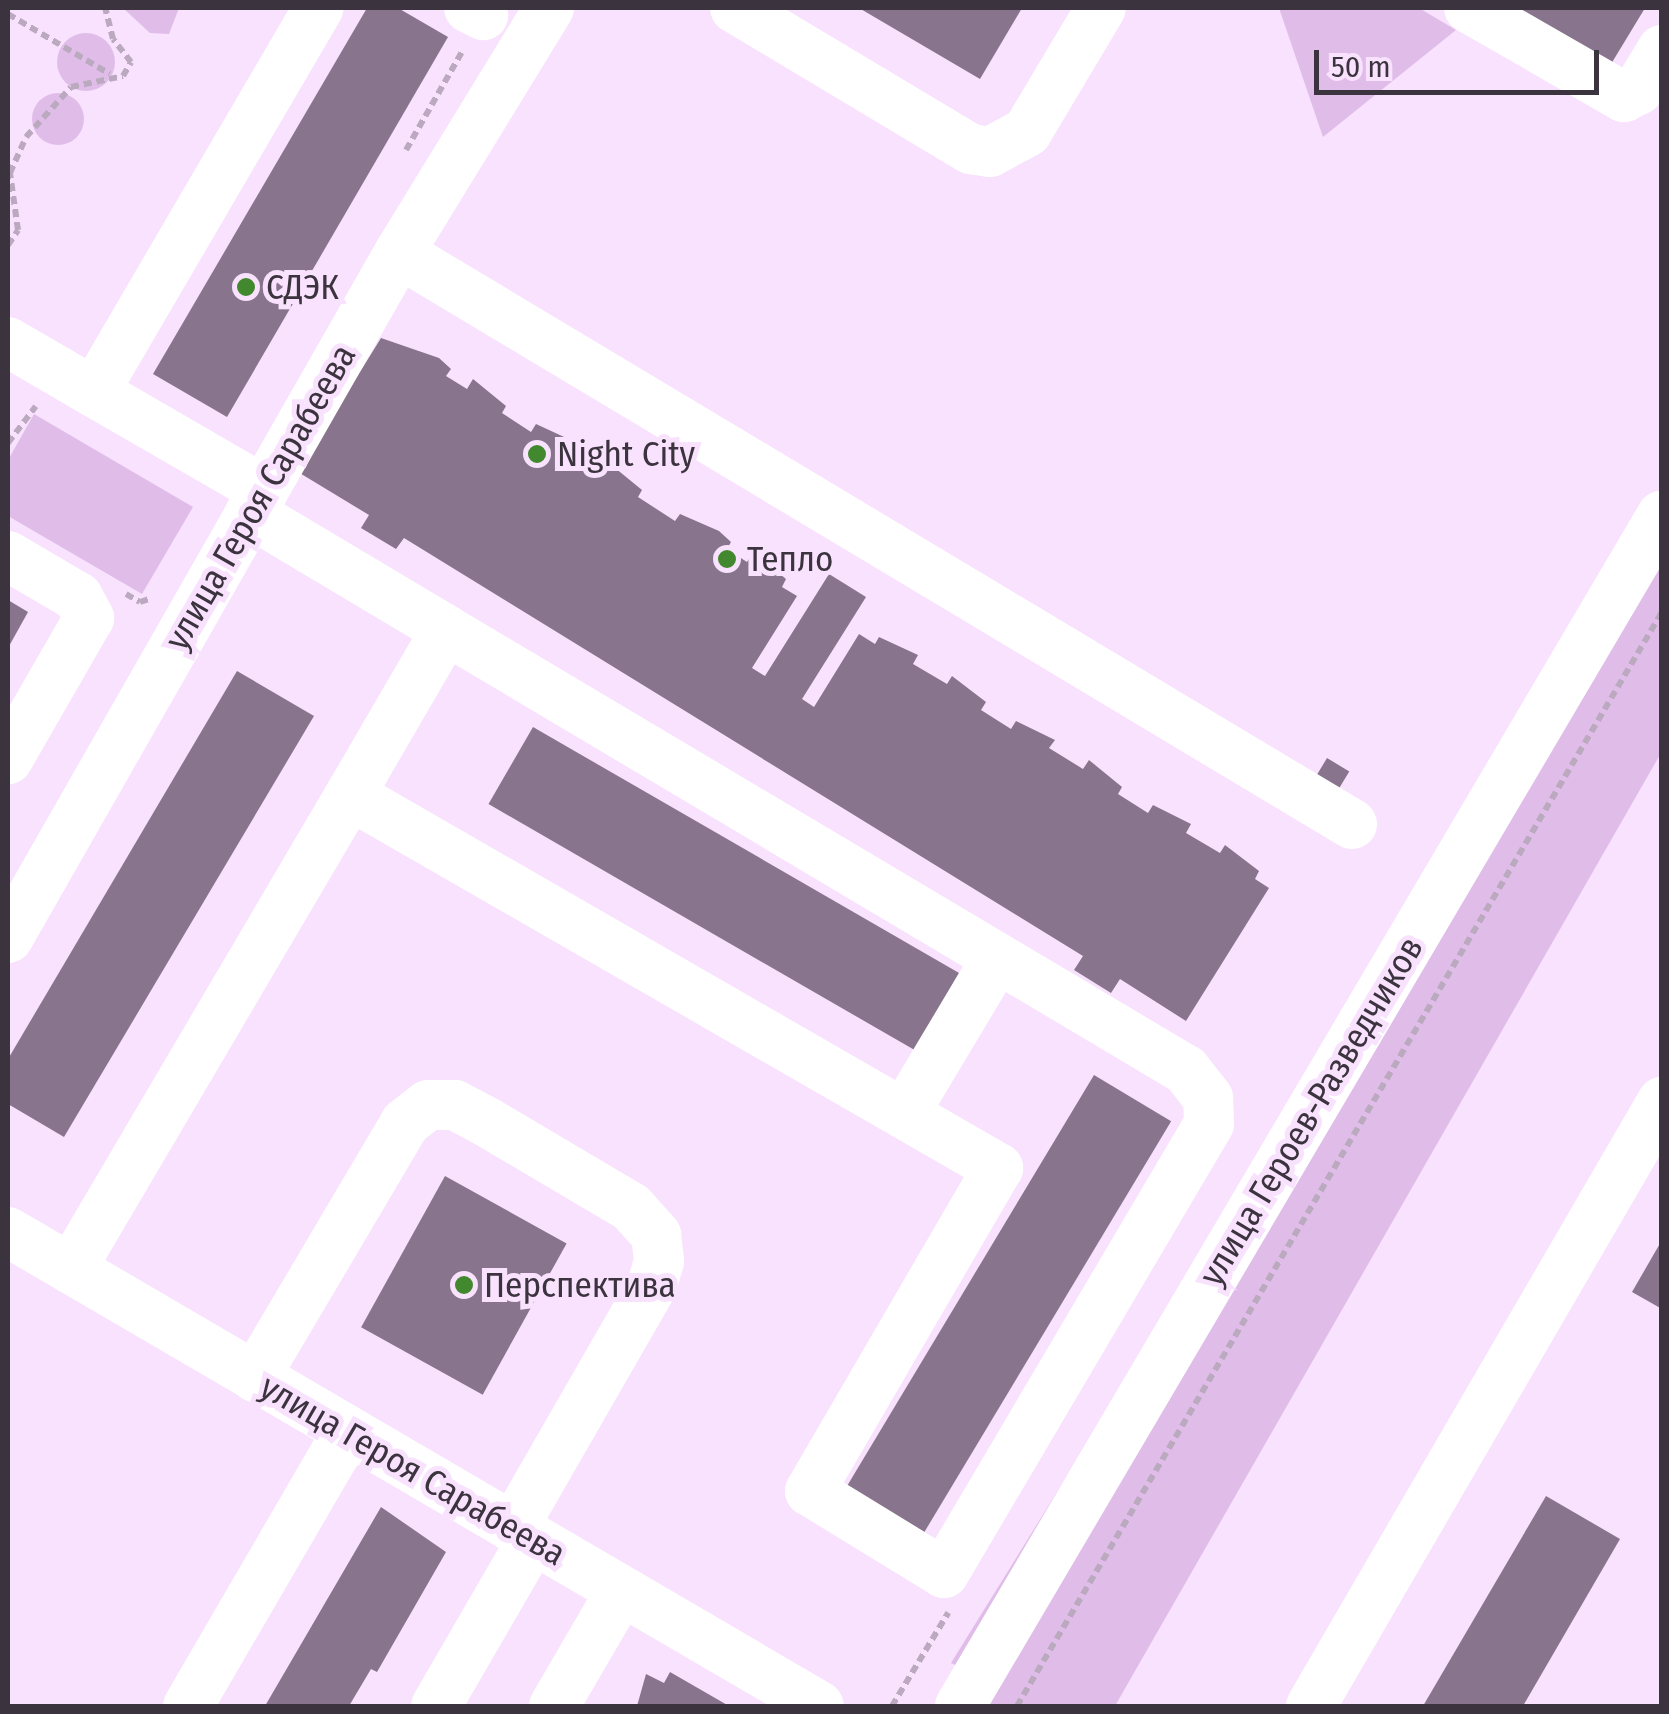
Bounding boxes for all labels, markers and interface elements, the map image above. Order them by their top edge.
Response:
scale bar [1319,30,1604,92]
text: 50 m [1331,49,1391,85]
place label: СДЭК [266,266,339,308]
marker: СДЭК [235,276,257,298]
street label: улица Героя Сарабеева [156,337,364,657]
place label: Night City [557,433,695,475]
marker: Night City [526,443,548,465]
place label: Тепло [747,538,834,580]
marker: Тепло [716,548,738,570]
street label: улица Героев-Разведчиков [1190,929,1432,1293]
place label: Перспектива [484,1264,676,1306]
marker: Перспектива [453,1274,475,1296]
street label: улица Героя Сарабеева [253,1366,573,1574]

